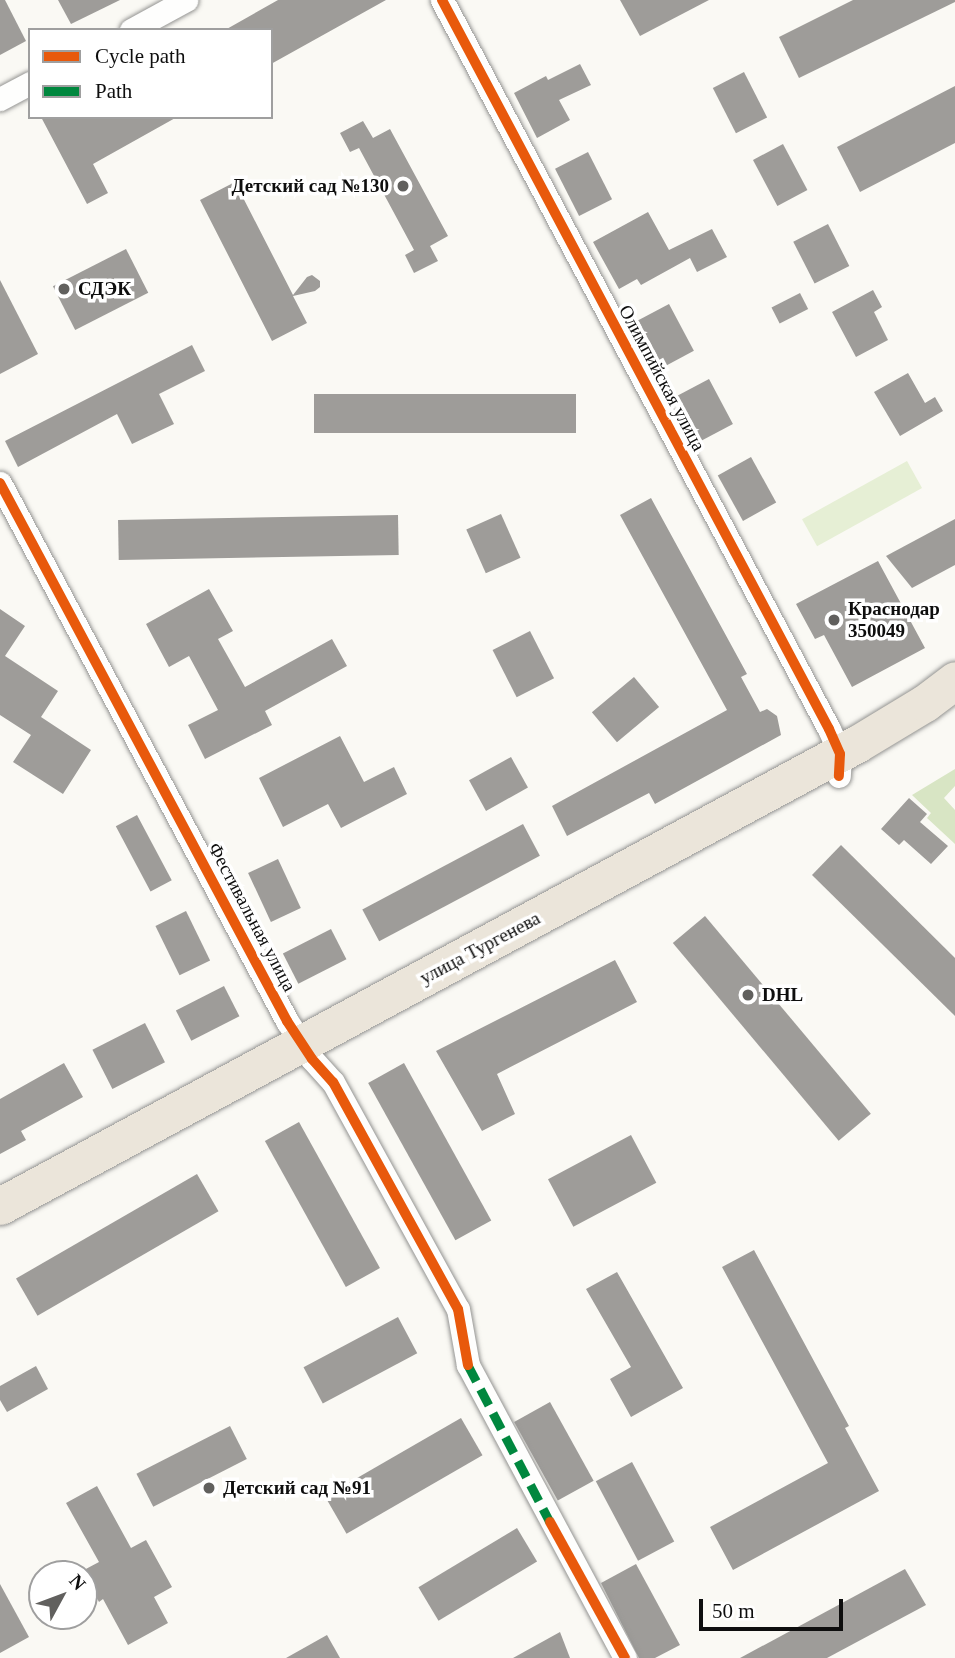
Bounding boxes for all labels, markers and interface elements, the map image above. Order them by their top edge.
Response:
legend [28,28,273,119]
text: Cycle path [95,44,185,68]
text: Path [95,79,132,103]
place label: Детский сад №130 [232,175,389,197]
marker: Детский сад №130 [395,178,411,194]
place label: СДЭК [78,278,131,300]
marker: СДЭК [56,281,72,297]
street label: Олимпийская улица [614,301,710,455]
place label: Краснодар 350049 [848,598,940,642]
marker: Краснодар 350049 [826,612,842,628]
street label: Фестивальная улица [203,839,301,995]
street label: улица Тургенева [416,907,544,989]
place label: DHL [762,984,803,1006]
marker: DHL [740,987,756,1003]
place label: Детский сад №91 [223,1477,371,1499]
marker: Детский сад №91 [201,1480,217,1496]
north arrow [28,1560,98,1630]
text: N [65,1570,90,1594]
scale bar [703,1584,846,1628]
text: 50 m [712,1599,755,1623]

